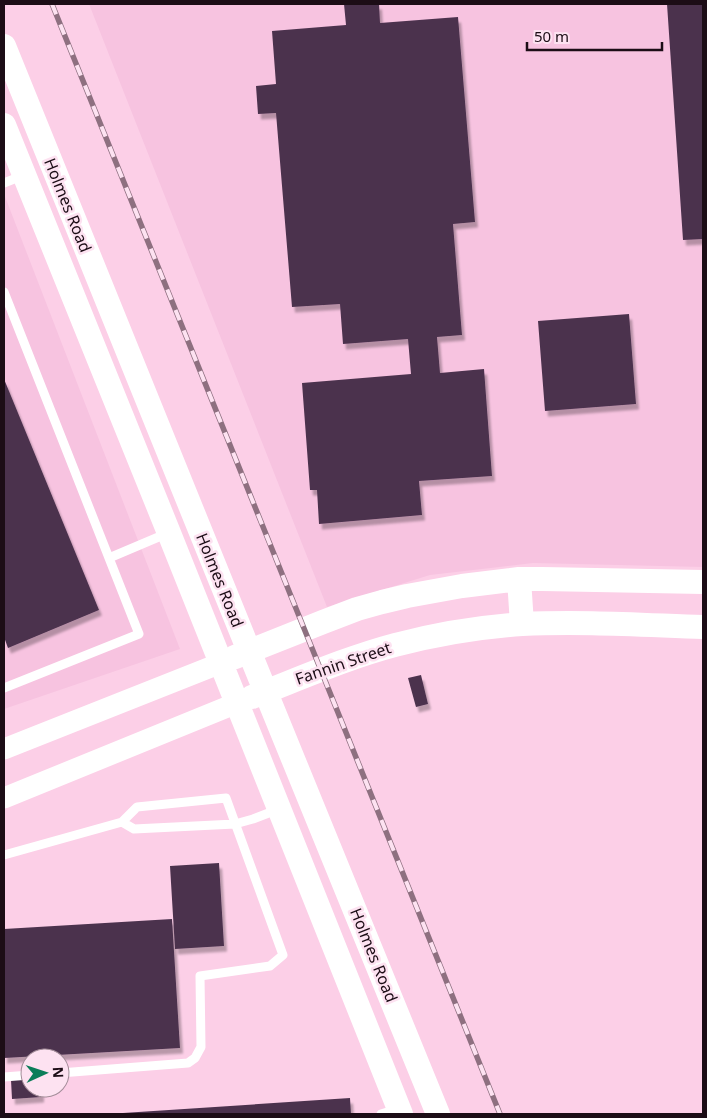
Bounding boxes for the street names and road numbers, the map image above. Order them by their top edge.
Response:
street label: Holmes Road [39,155,97,255]
street label: Holmes Road [191,530,249,630]
street label: Fannin Street [292,636,394,690]
street label: Holmes Road [345,905,403,1005]

